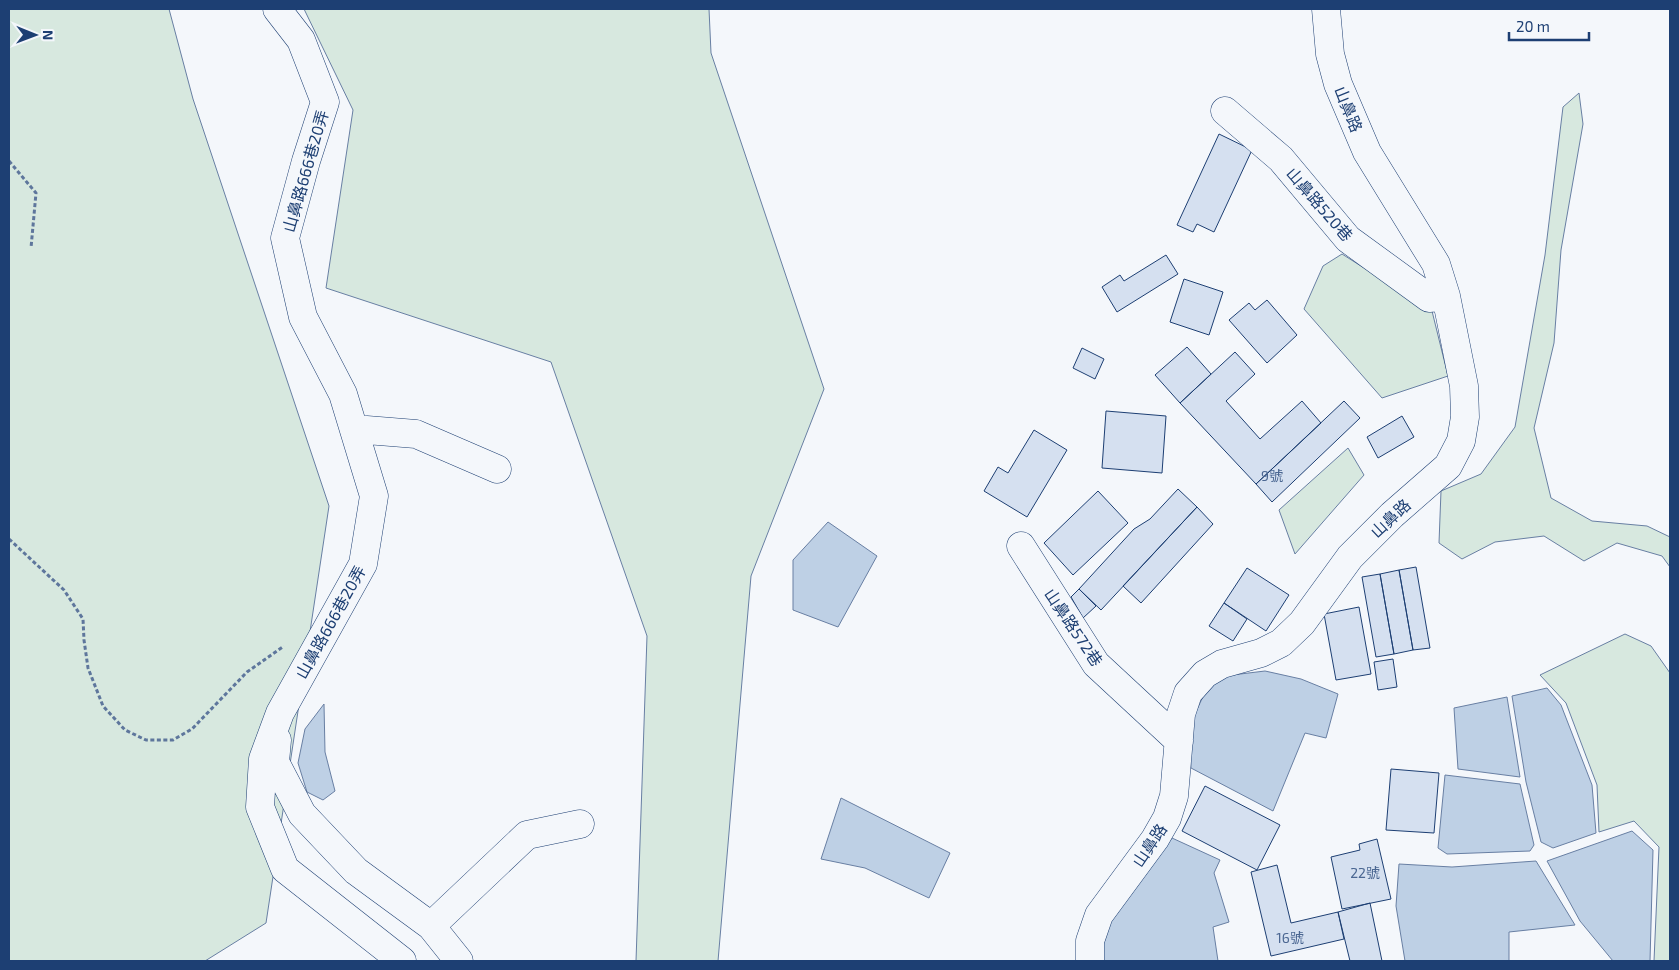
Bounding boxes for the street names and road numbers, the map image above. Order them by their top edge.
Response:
street label: 山鼻路 [1331,83,1367,135]
street label: 山鼻路666巷20弄 [278,108,332,234]
street label: 山鼻路520巷 [1283,163,1357,245]
street label: 山鼻路 [1366,495,1414,541]
street label: 山鼻路666巷20弄 [291,562,369,682]
street label: 山鼻路572巷 [1041,584,1107,670]
street label: 山鼻路 [1128,820,1170,870]

